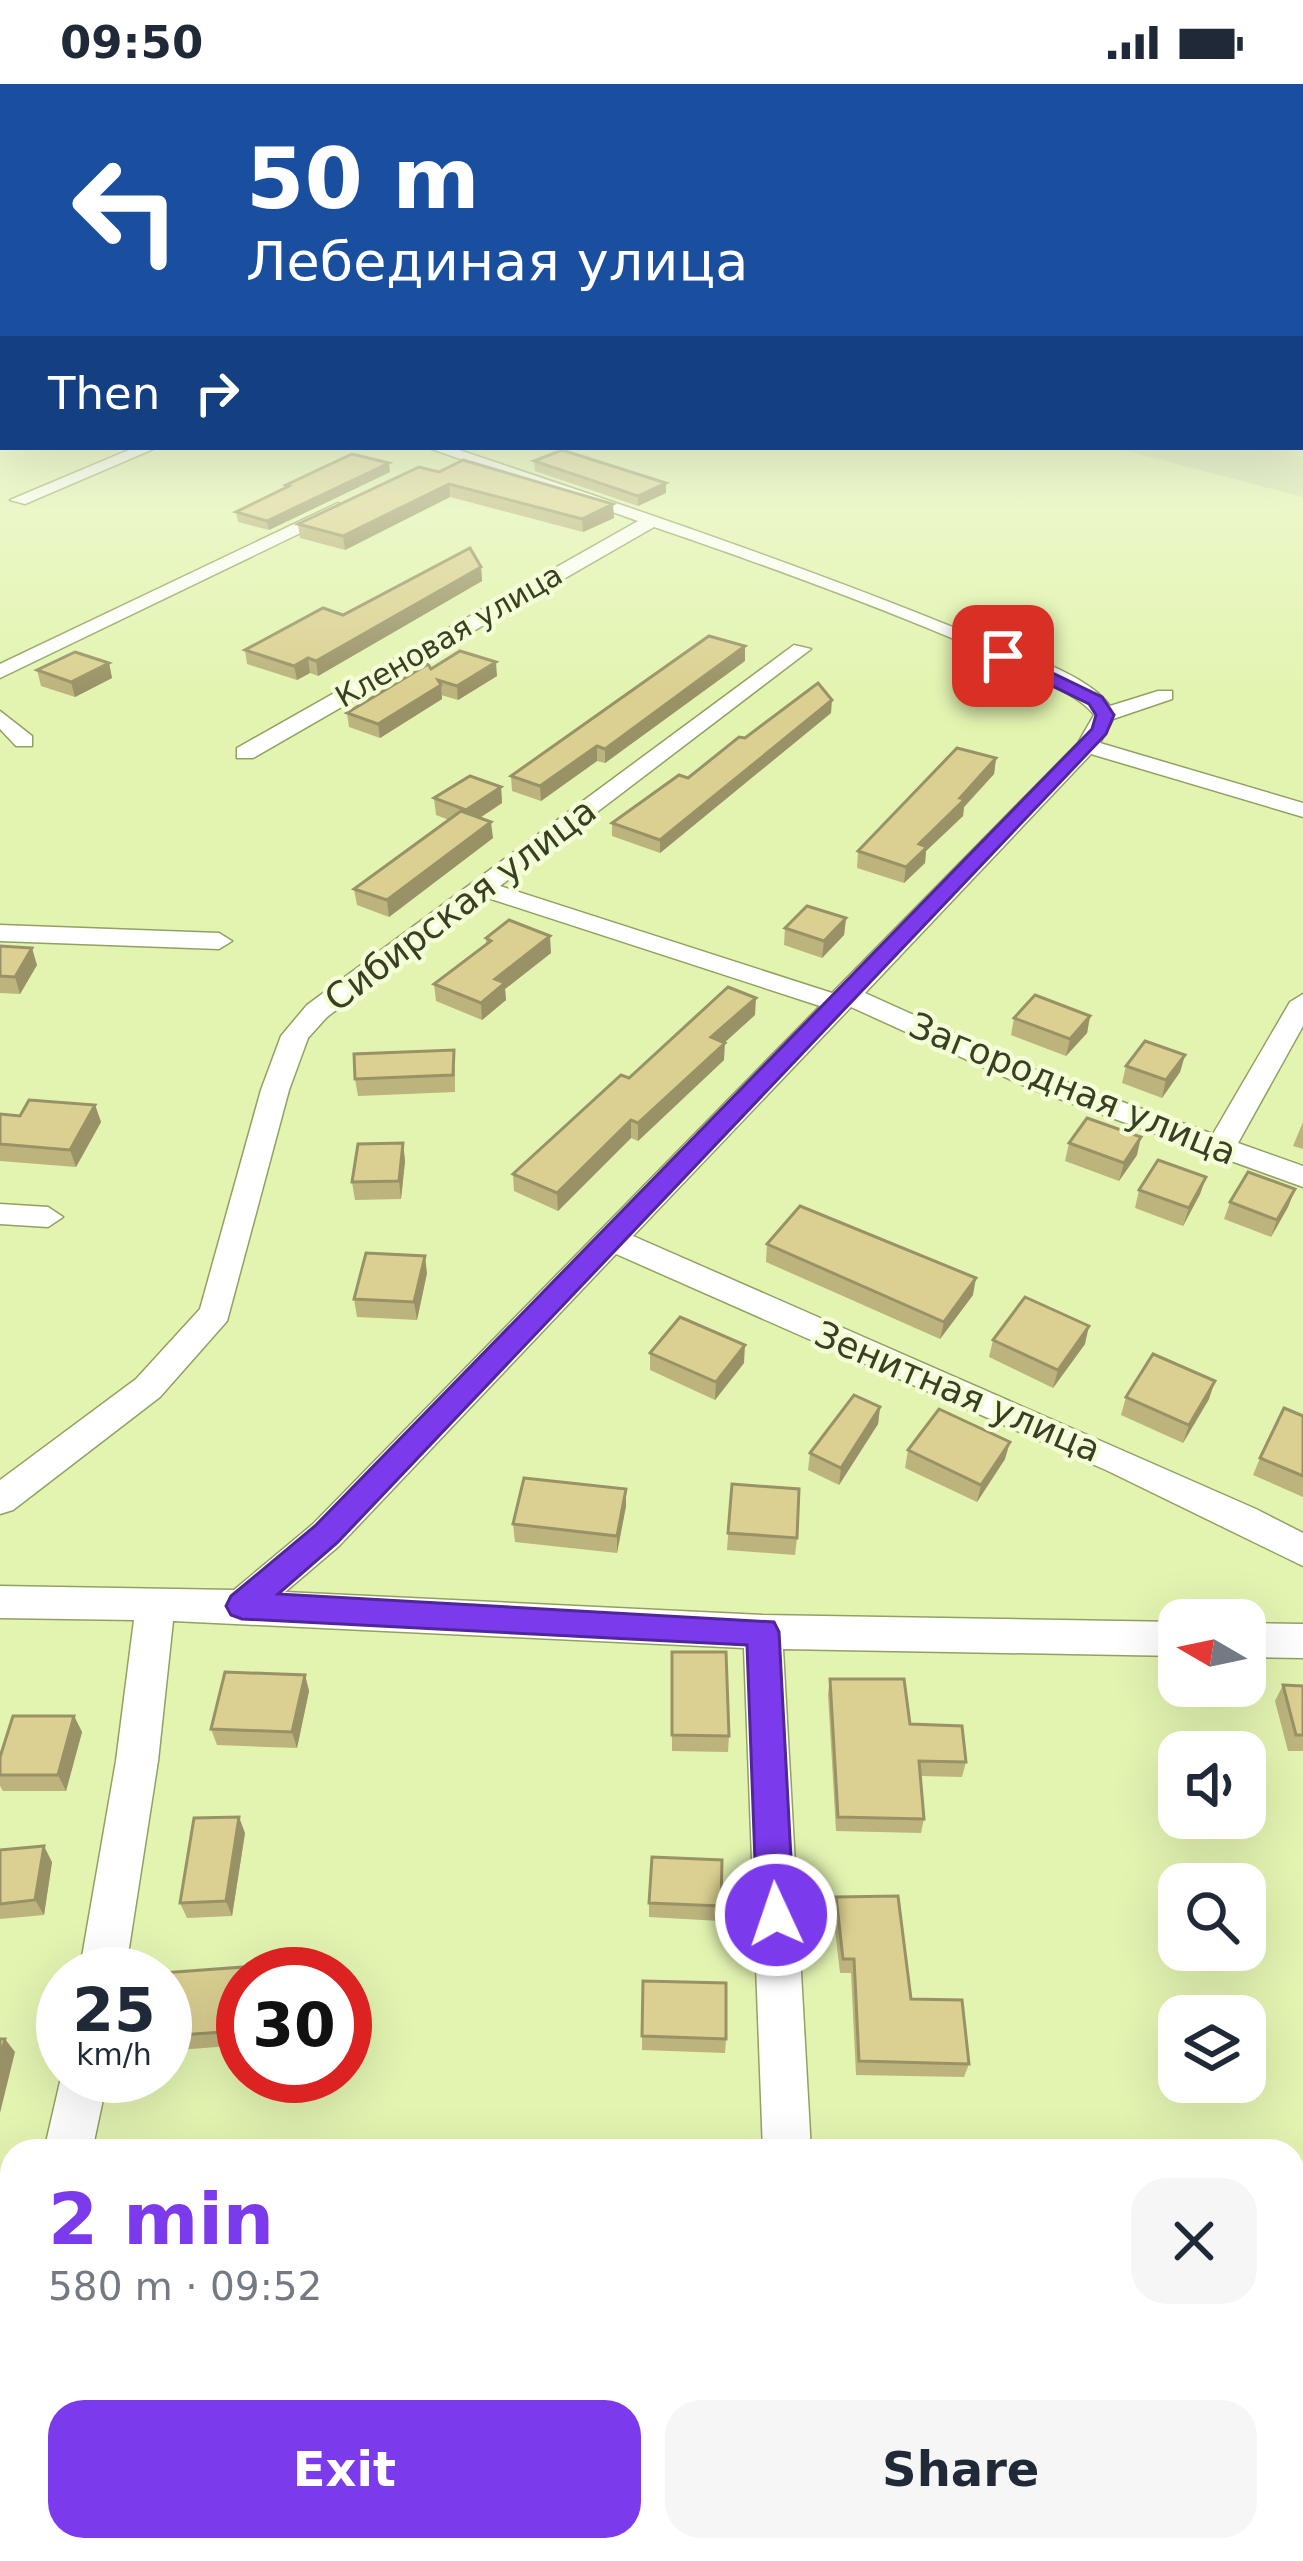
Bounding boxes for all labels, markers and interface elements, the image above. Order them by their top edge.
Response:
text: 09:50 [60,16,203,69]
text: 50 m [246,130,480,228]
icon: left [48,132,204,288]
text: Лебединая улица [246,230,748,293]
icon: right [184,360,250,426]
text: Then [48,367,160,420]
street label: Кленовая улица [329,556,568,715]
pin [952,605,1054,707]
icon: arrive [970,623,1036,689]
street label: Сибирская улица [317,789,604,1019]
street label: Загородная улица [903,1004,1242,1173]
street label: Зенитная улица [809,1313,1107,1470]
north arrow [1158,1599,1266,1707]
map controls [1158,1599,1266,2103]
button: sound [1158,1731,1266,1839]
position arrow [713,1852,839,1978]
button: search [1158,1863,1266,1971]
speed limit sign: 30 [216,1947,372,2103]
text: 25 [72,1975,156,2045]
button: layers [1158,1995,1266,2103]
text: km/h [76,2037,152,2072]
text: 2 min [48,2177,274,2261]
button: close [1131,2178,1257,2304]
text: 580 m · 09:52 [48,2264,322,2309]
button: Exit [48,2400,641,2538]
button: Share [665,2400,1257,2538]

